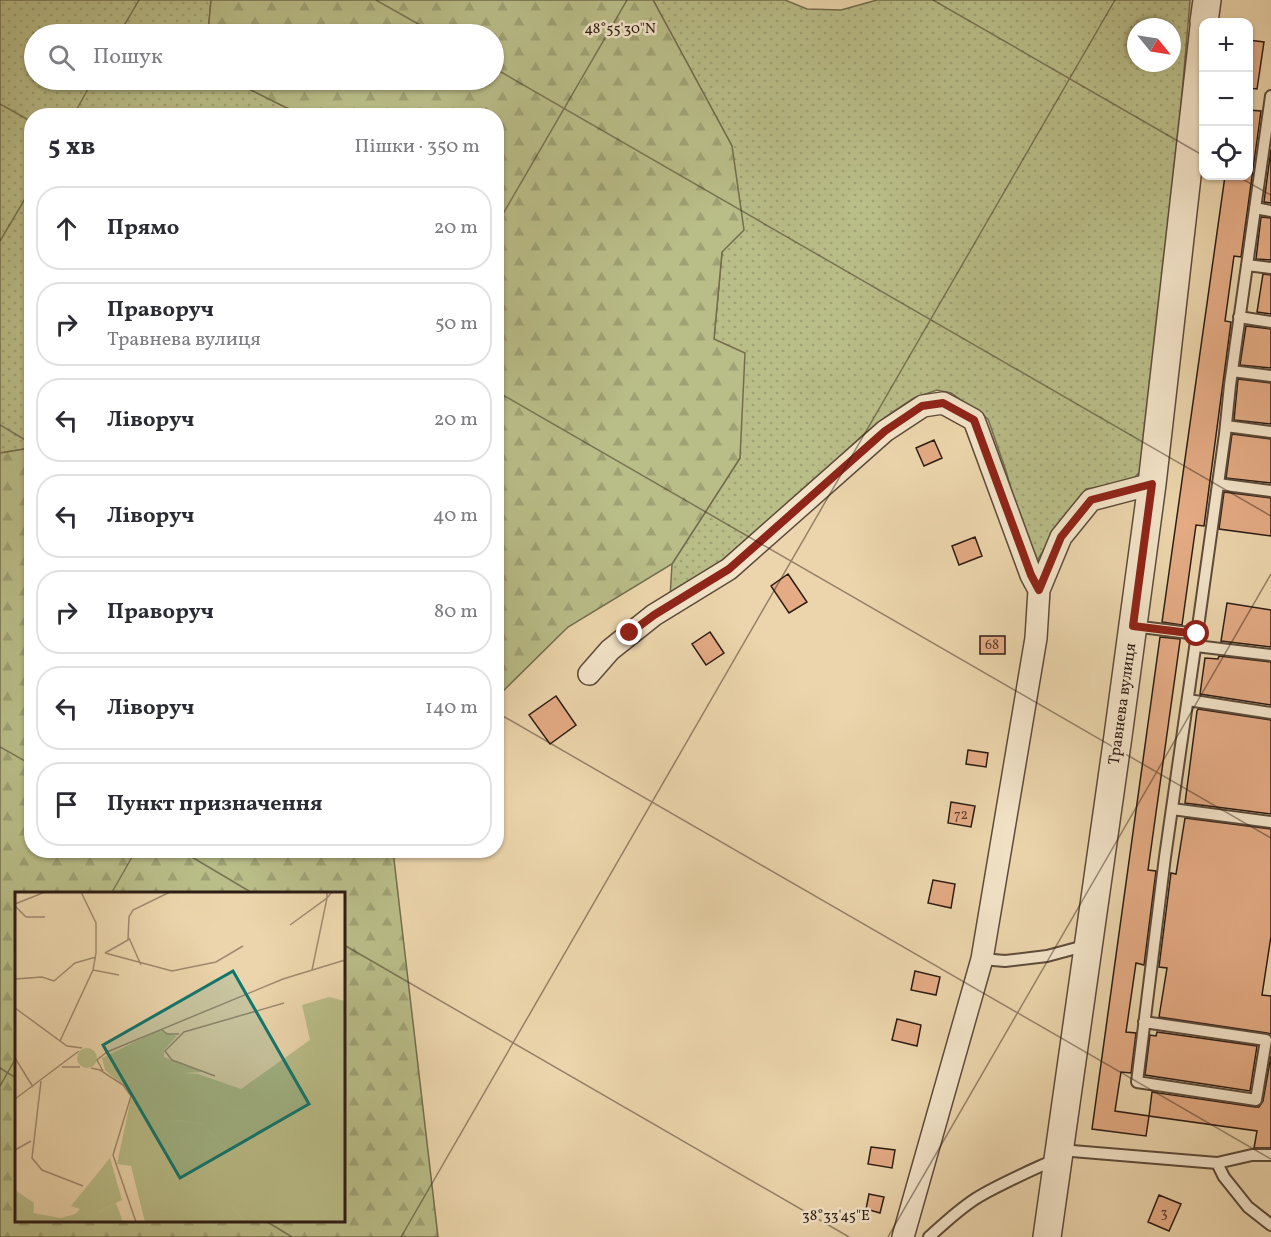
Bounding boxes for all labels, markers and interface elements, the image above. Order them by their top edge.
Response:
north arrow [1127,18,1181,72]
map controls [1199,18,1253,180]
button: + [1199,18,1253,72]
text: 48°55'30"N [584,19,656,40]
search box [24,24,504,90]
icon: search [45,41,78,74]
text: Пошук [93,42,163,73]
button: − [1199,72,1253,126]
button: locate [1199,126,1253,180]
text: 5 хв [48,129,95,165]
text: Пішки · 350 m [355,133,480,161]
icon: ahead [50,212,83,245]
text: Прямо [107,213,179,244]
text: 20 m [434,214,478,242]
text: Праворуч [107,295,214,326]
icon: right [50,308,83,341]
text: 50 m [435,310,478,338]
text: Травнева вулиця [107,326,261,354]
icon: left [50,404,83,437]
text: Ліворуч [107,405,194,436]
text: 20 m [434,406,478,434]
icon: left [50,500,83,533]
text: Ліворуч [107,501,194,532]
text: 40 m [433,502,478,530]
icon: right [50,596,83,629]
text: Праворуч [107,597,214,628]
text: 80 m [434,598,478,626]
route end [616,619,642,645]
route start [1183,620,1209,646]
house number: 68 [985,636,999,655]
street label: Травнева вулиця [1104,642,1142,766]
icon: left [50,692,83,725]
text: Ліворуч [107,693,194,724]
text: 140 m [425,694,478,722]
icon: arrive [50,788,83,821]
text: Пункт призначення [107,789,323,820]
house number: 72 [954,806,968,825]
inset map [15,892,345,1222]
house number: 3 [1160,1204,1168,1223]
text: 38°33'45"E [802,1206,870,1227]

